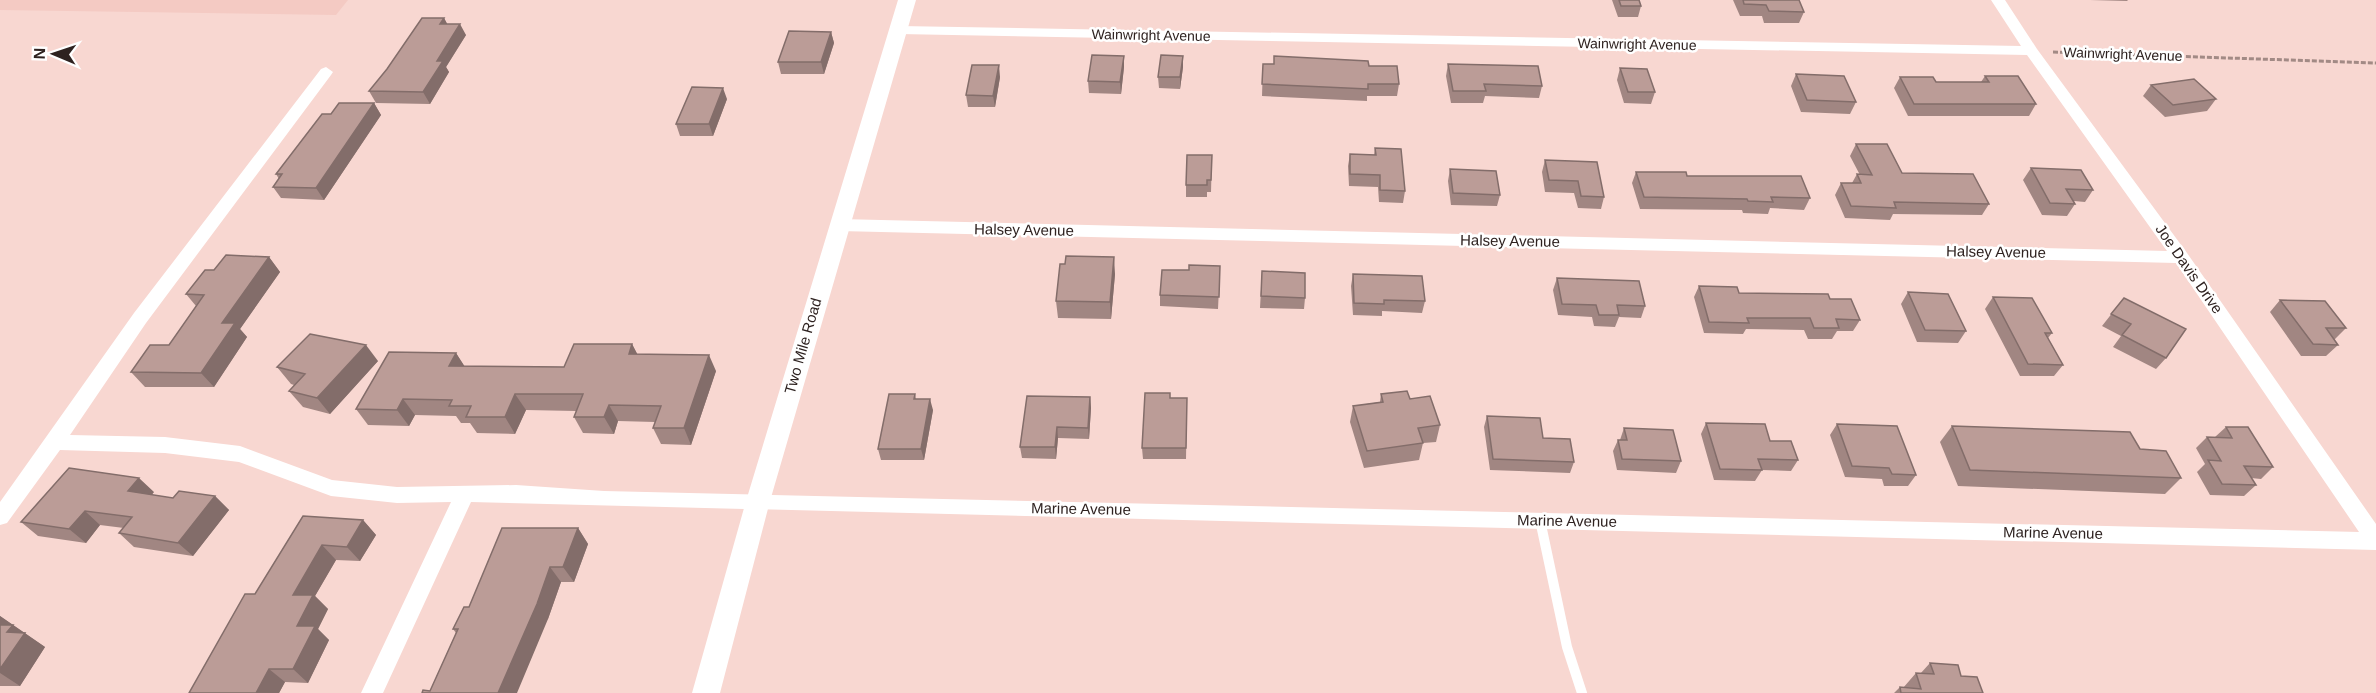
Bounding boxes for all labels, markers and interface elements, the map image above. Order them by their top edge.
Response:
north arrow [24,24,84,84]
street label: Wainwright Avenue [1091,26,1211,44]
street label: Wainwright Avenue [1577,35,1697,53]
street label: Wainwright Avenue [2063,44,2183,64]
text: N [31,47,48,60]
street label: Halsey Avenue [974,220,1074,239]
street label: Joe Davis Drive [2152,221,2226,317]
street label: Halsey Avenue [1460,231,1560,250]
street label: Halsey Avenue [1946,242,2046,261]
street label: Two Mile Road [781,296,824,396]
street label: Marine Avenue [1031,499,1131,518]
street label: Marine Avenue [1517,511,1617,530]
street label: Marine Avenue [2003,523,2103,542]

